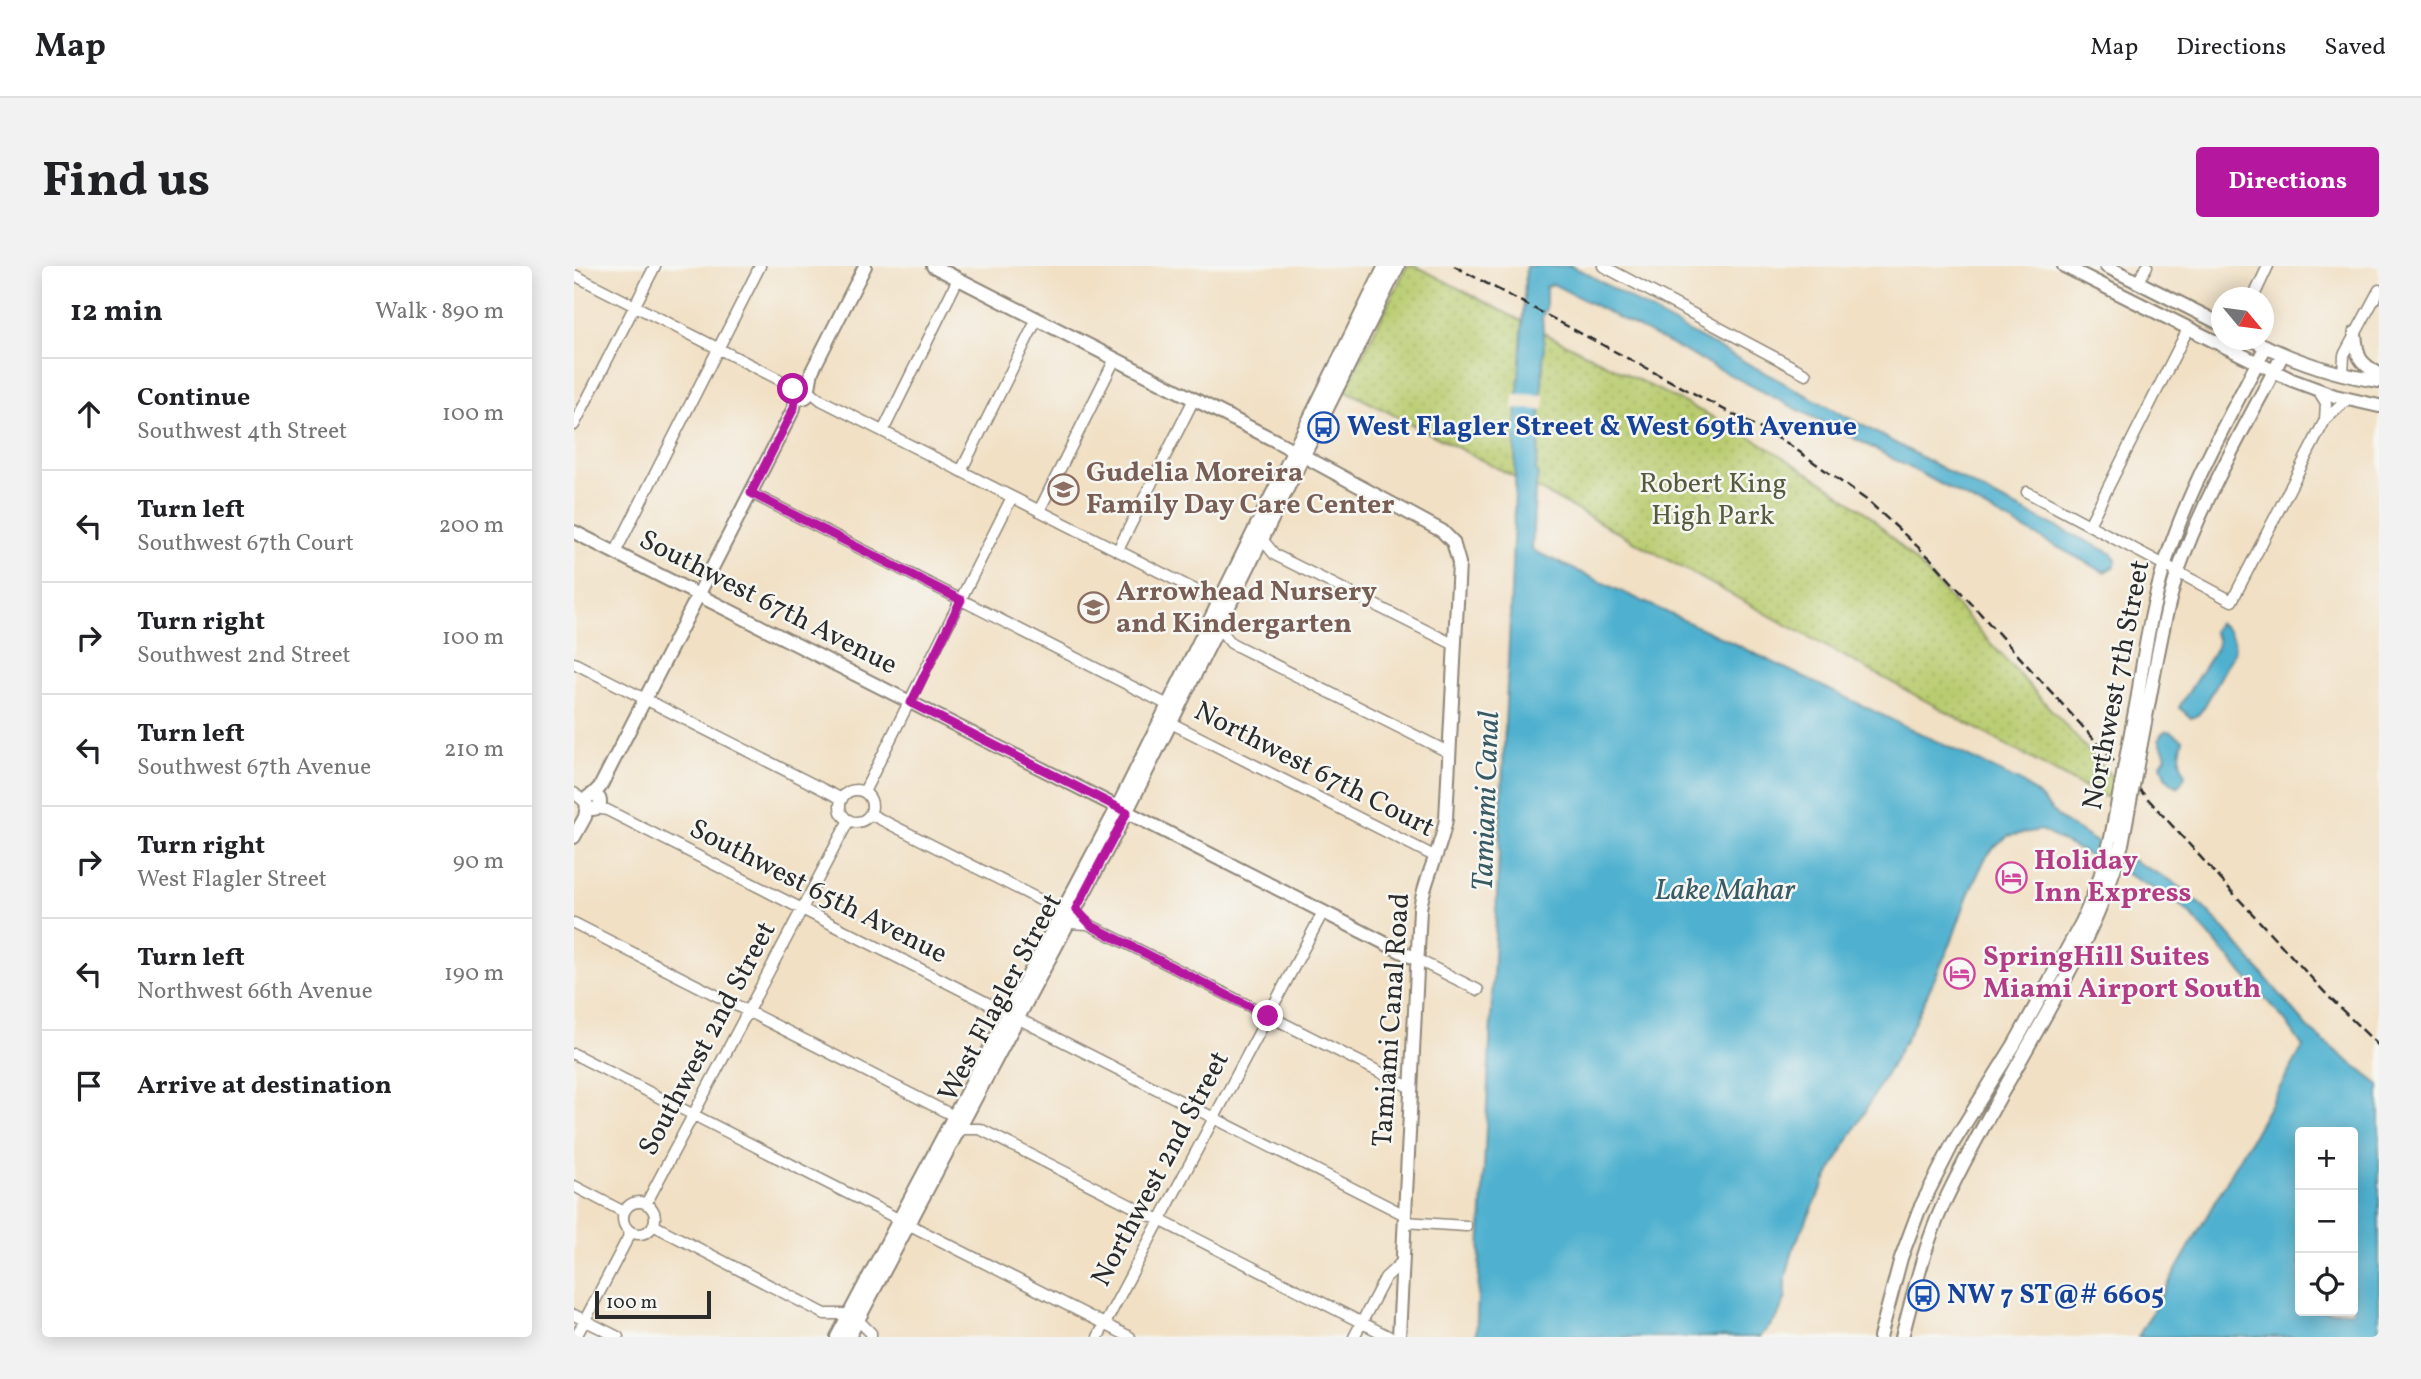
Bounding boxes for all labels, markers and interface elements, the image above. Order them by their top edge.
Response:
text: Map [35,25,106,71]
text: Map [2090,31,2138,65]
text: Directions [2176,31,2286,65]
text: Saved [2324,31,2386,65]
button: Directions [2196,147,2379,217]
text: Find us [42,148,210,217]
north arrow [2211,287,2274,350]
text: 12 min [70,291,163,333]
text: Walk · 890 m [375,296,504,328]
route start [777,373,808,404]
text: Continue [137,380,250,416]
icon: ahead [70,395,108,433]
text: 100 m [442,398,504,430]
place label: West Flagler Street & West 69th Avenue [1347,408,1857,447]
bus stop icon: West Flagler Street & West 69th Avenue [1307,410,1341,444]
text: Southwest 4th Street [137,416,347,448]
place label: Gudelia Moreira Family Day Care Center [1086,454,1395,525]
park label: Robert King High Park [1639,465,1787,536]
school or university icon: Gudelia Moreira Family Day Care Center [1046,472,1080,506]
text: Turn left [137,492,245,528]
icon: left [70,507,108,545]
text: 200 m [439,510,504,542]
street label: Southwest 67th Avenue [632,521,904,685]
text: Southwest 67th Court [137,528,354,560]
street label: Northwest 7th Street [2074,557,2160,813]
place label: Arrowhead Nursery and Kindergarten [1116,573,1377,644]
school or university icon: Arrowhead Nursery and Kindergarten [1076,591,1110,625]
text: Turn right [137,604,265,640]
icon: right [70,619,108,657]
text: 100 m [442,622,504,654]
text: Southwest 2nd Street [137,640,351,672]
street label: Northwest 67th Court [1187,692,1441,848]
water label: Tamiami Canal [1463,710,1511,892]
text: Turn left [137,716,245,752]
icon: left [70,731,108,769]
text: 210 m [444,734,504,766]
text: Southwest 67th Avenue [137,752,371,784]
street label: Southwest 65th Avenue [682,810,954,974]
text: Turn right [137,828,265,864]
place label: Holiday Inn Express [2034,842,2192,913]
icon: right [70,843,108,881]
text: 90 m [453,846,504,878]
hotel icon: Holiday Inn Express [1994,860,2028,894]
text: West Flagler Street [137,864,327,896]
water label: Lake Mahar [1654,870,1796,912]
street label: West Flagler Street [930,887,1072,1109]
street label: Tamiami Canal Road [1364,892,1420,1148]
street label: Southwest 2nd Street [630,915,786,1163]
place label: SpringHill Suites Miami Airport South [1983,938,2261,1009]
text: Turn left [137,940,245,976]
icon: left [70,955,108,993]
hotel icon: SpringHill Suites Miami Airport South [1943,956,1977,990]
text: 190 m [444,958,504,990]
text: Northwest 66th Avenue [137,976,373,1008]
route end [1252,1000,1283,1031]
street label: Northwest 2nd Street [1082,1044,1240,1294]
icon: arrive [70,1067,108,1105]
text: Arrive at destination [137,1068,392,1104]
map controls [2295,1127,2358,1316]
button: + [2295,1127,2358,1190]
button: − [2295,1190,2358,1253]
button: locate [2295,1253,2358,1316]
place label: NW 7 ST@# 6605 [1947,1276,2164,1315]
bus stop icon: NW 7 ST@# 6605 [1907,1278,1941,1312]
scale bar [595,1288,710,1320]
text: 100 m [606,1290,657,1316]

